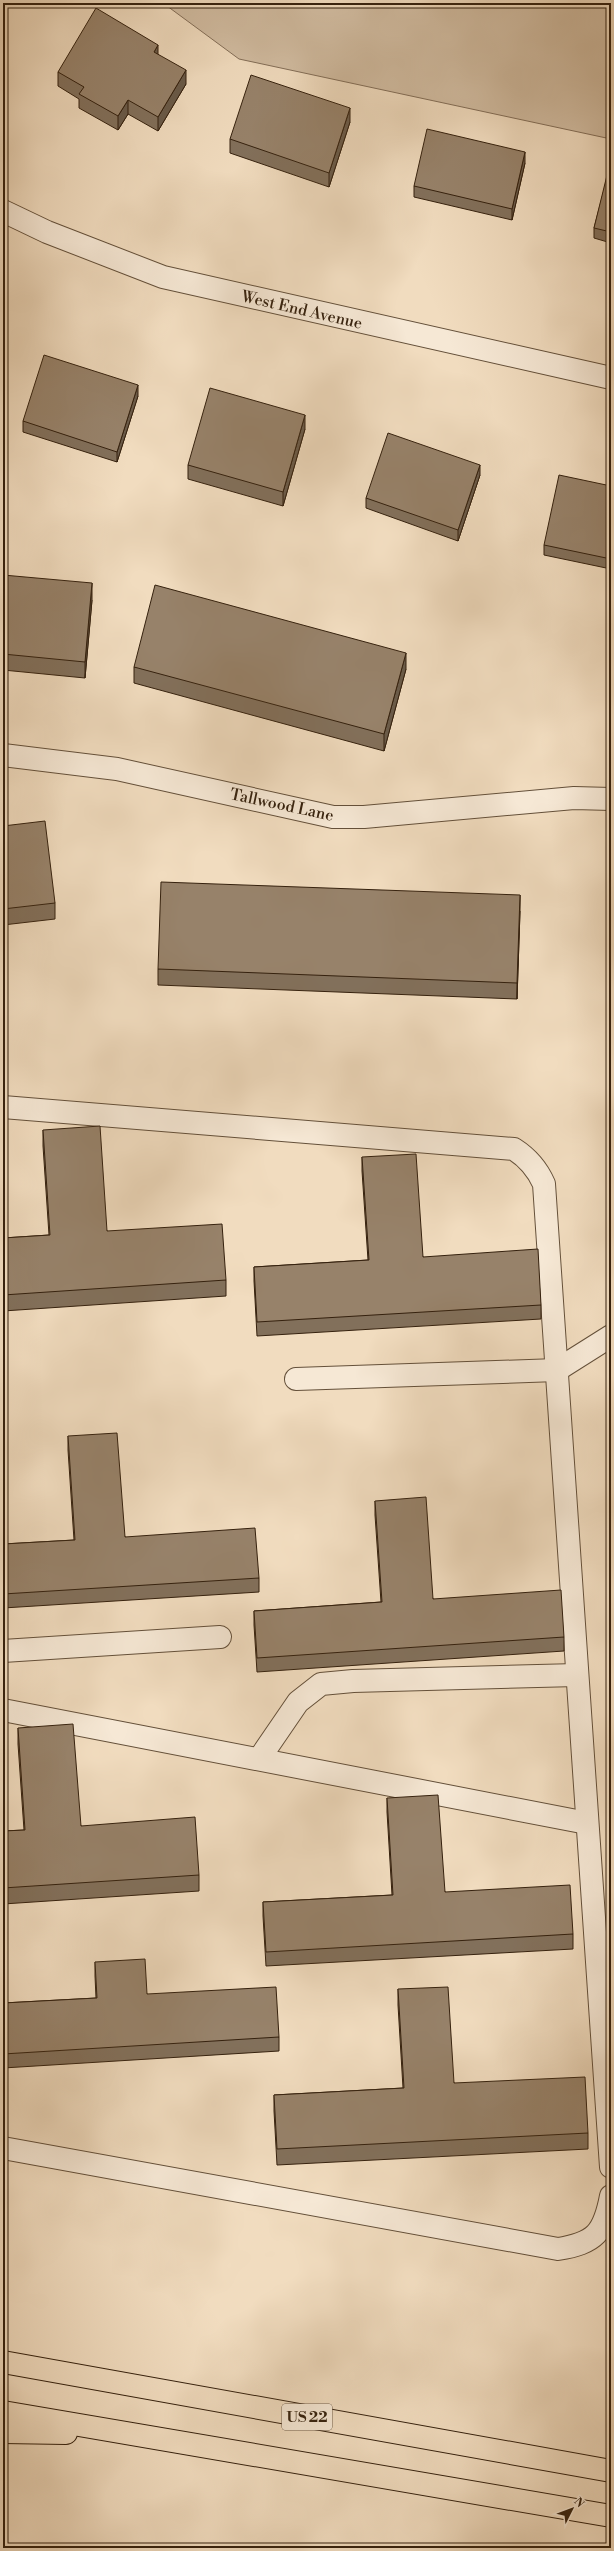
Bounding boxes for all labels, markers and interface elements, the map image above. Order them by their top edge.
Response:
street label: West End Avenue [238,286,364,334]
street label: Tallwood Lane [228,784,335,826]
road number: US 22 [282,2404,332,2430]
north arrow [552,2489,592,2529]
text: N [571,2495,587,2511]

